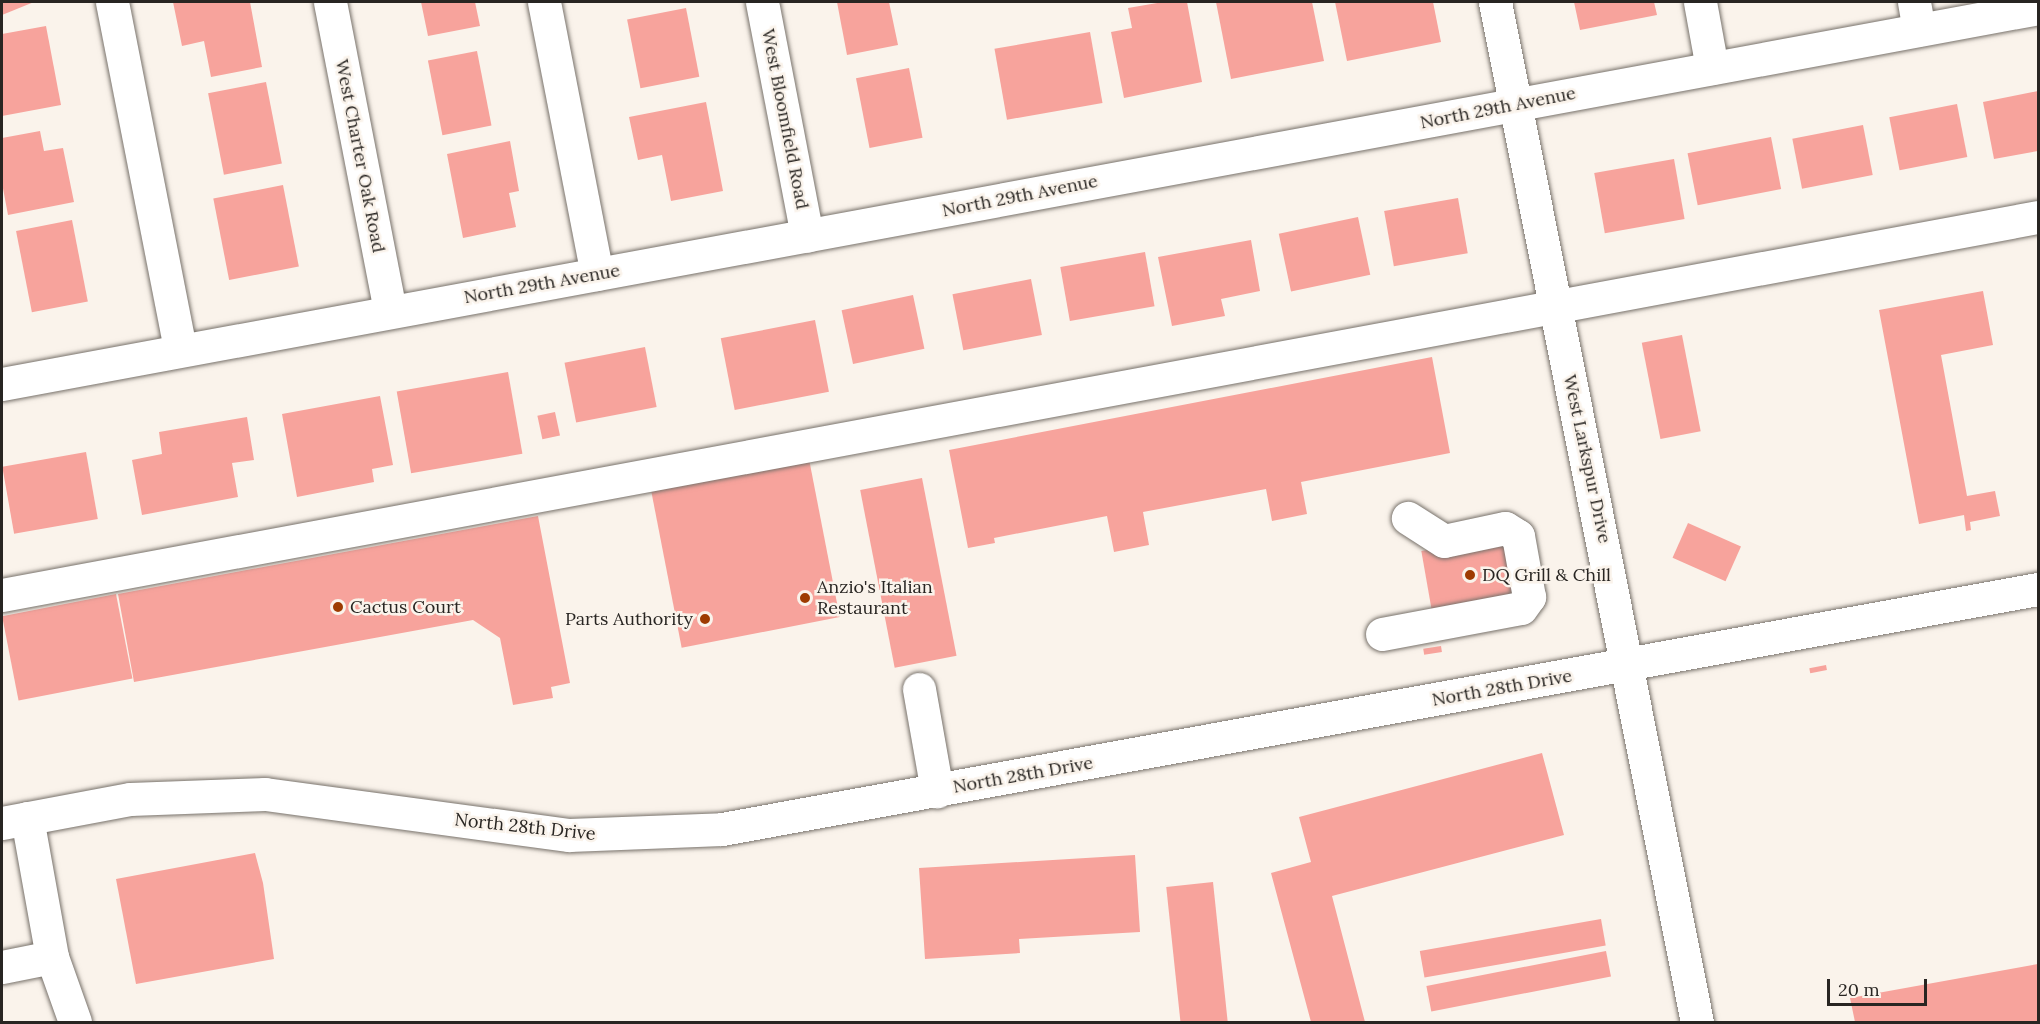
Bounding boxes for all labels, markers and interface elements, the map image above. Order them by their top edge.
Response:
street label: West Bloomfield Road [757,27,813,211]
street label: West Charter Oak Road [331,57,389,255]
street label: North 29th Avenue [1418,82,1578,134]
street label: North 29th Avenue [940,170,1100,222]
street label: North 29th Avenue [462,260,622,308]
street label: West Larkspur Drive [1559,373,1615,545]
place label: DQ Grill & Chill [1482,564,1611,586]
marker: DQ Grill & Chill [1463,568,1477,582]
place label: Anzio's Italian Restaurant [817,577,933,620]
marker: Anzio's Italian Restaurant [798,591,812,605]
place label: Cactus Court [350,596,461,618]
marker: Cactus Court [331,600,345,614]
place label: Parts Authority [565,608,693,630]
marker: Parts Authority [698,612,712,626]
street label: North 28th Drive [1430,665,1574,711]
street label: North 28th Drive [951,752,1095,798]
street label: North 28th Drive [453,809,597,845]
scale bar [1830,967,1930,1005]
text: 20 m [1838,978,1880,1001]

